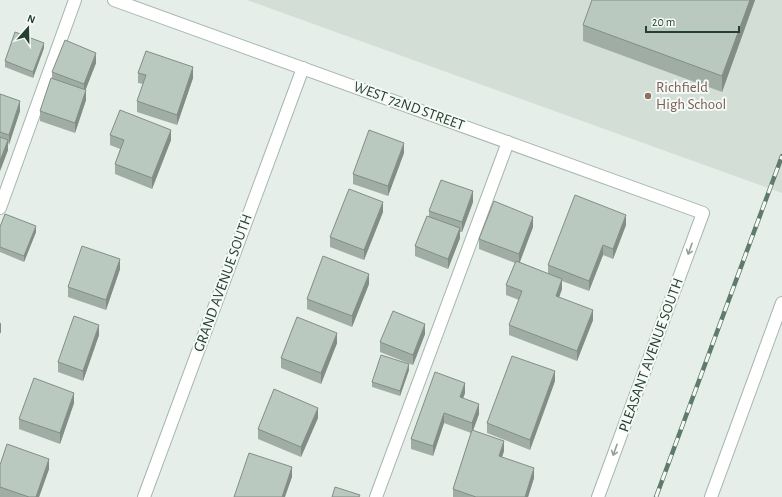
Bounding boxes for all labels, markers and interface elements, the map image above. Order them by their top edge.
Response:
north arrow [8,8,48,48]
scale bar [646,8,739,34]
text: N [26,13,37,26]
text: 20 m [652,16,675,28]
street label: WEST 72ND STREET [351,79,467,133]
place label: Richfield High School [656,80,726,112]
marker: Richfield High School [643,91,653,101]
street label: GRAND AVENUE SOUTH [191,212,255,354]
one-way arrow [685,243,693,255]
street label: PLEASANT AVENUE SOUTH [616,276,686,434]
one-way arrow [611,444,619,456]

